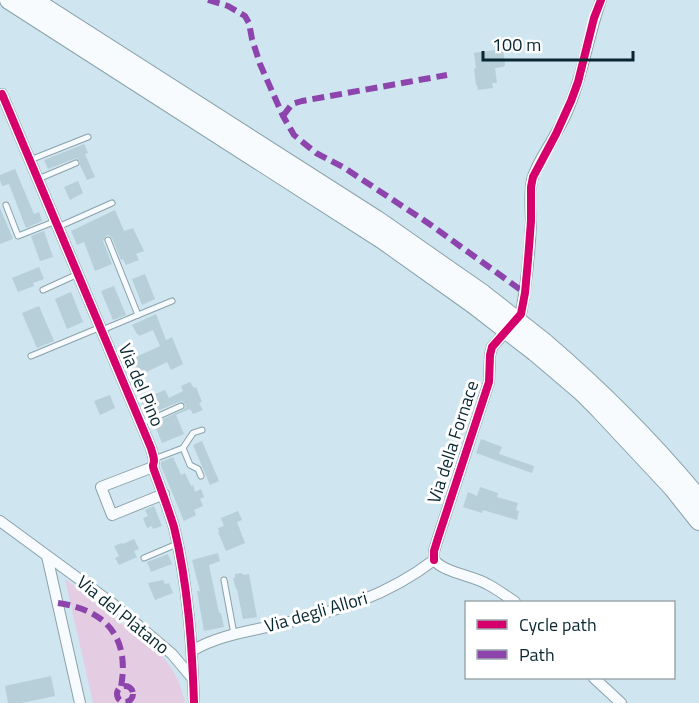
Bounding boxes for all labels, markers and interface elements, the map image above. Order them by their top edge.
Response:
scale bar [483,24,633,62]
text: 100 m [492,31,541,58]
street label: Via del Pino [112,339,171,431]
street label: Via della Fornace [420,377,485,507]
street label: Via del Platano [71,569,176,660]
street label: Via degli Allori [261,584,371,639]
legend [465,601,675,679]
text: Cycle path [519,611,597,638]
text: Path [519,641,555,668]

